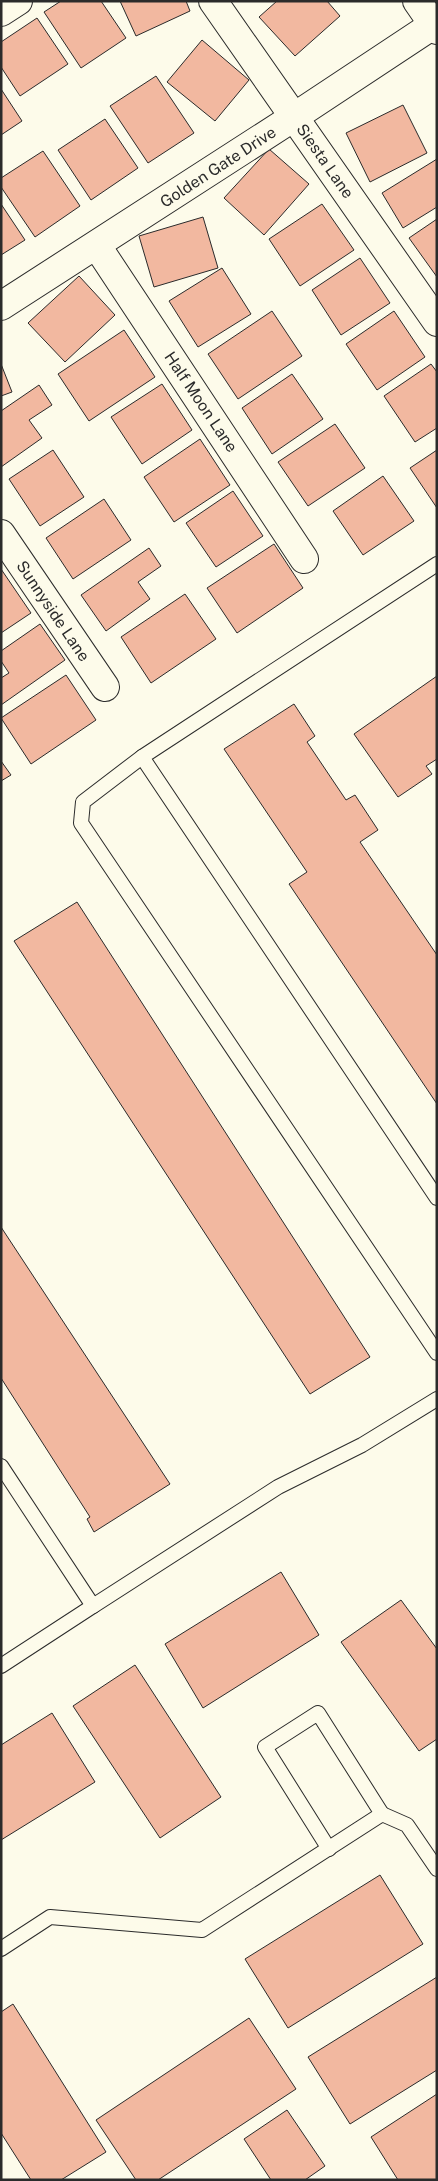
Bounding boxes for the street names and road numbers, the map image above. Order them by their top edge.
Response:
street label: Siesta Lane [292,120,358,202]
street label: Golden Gate Drive [156,122,280,212]
street label: Half Moon Lane [160,348,242,456]
street label: Sunnyside Lane [12,557,94,665]

